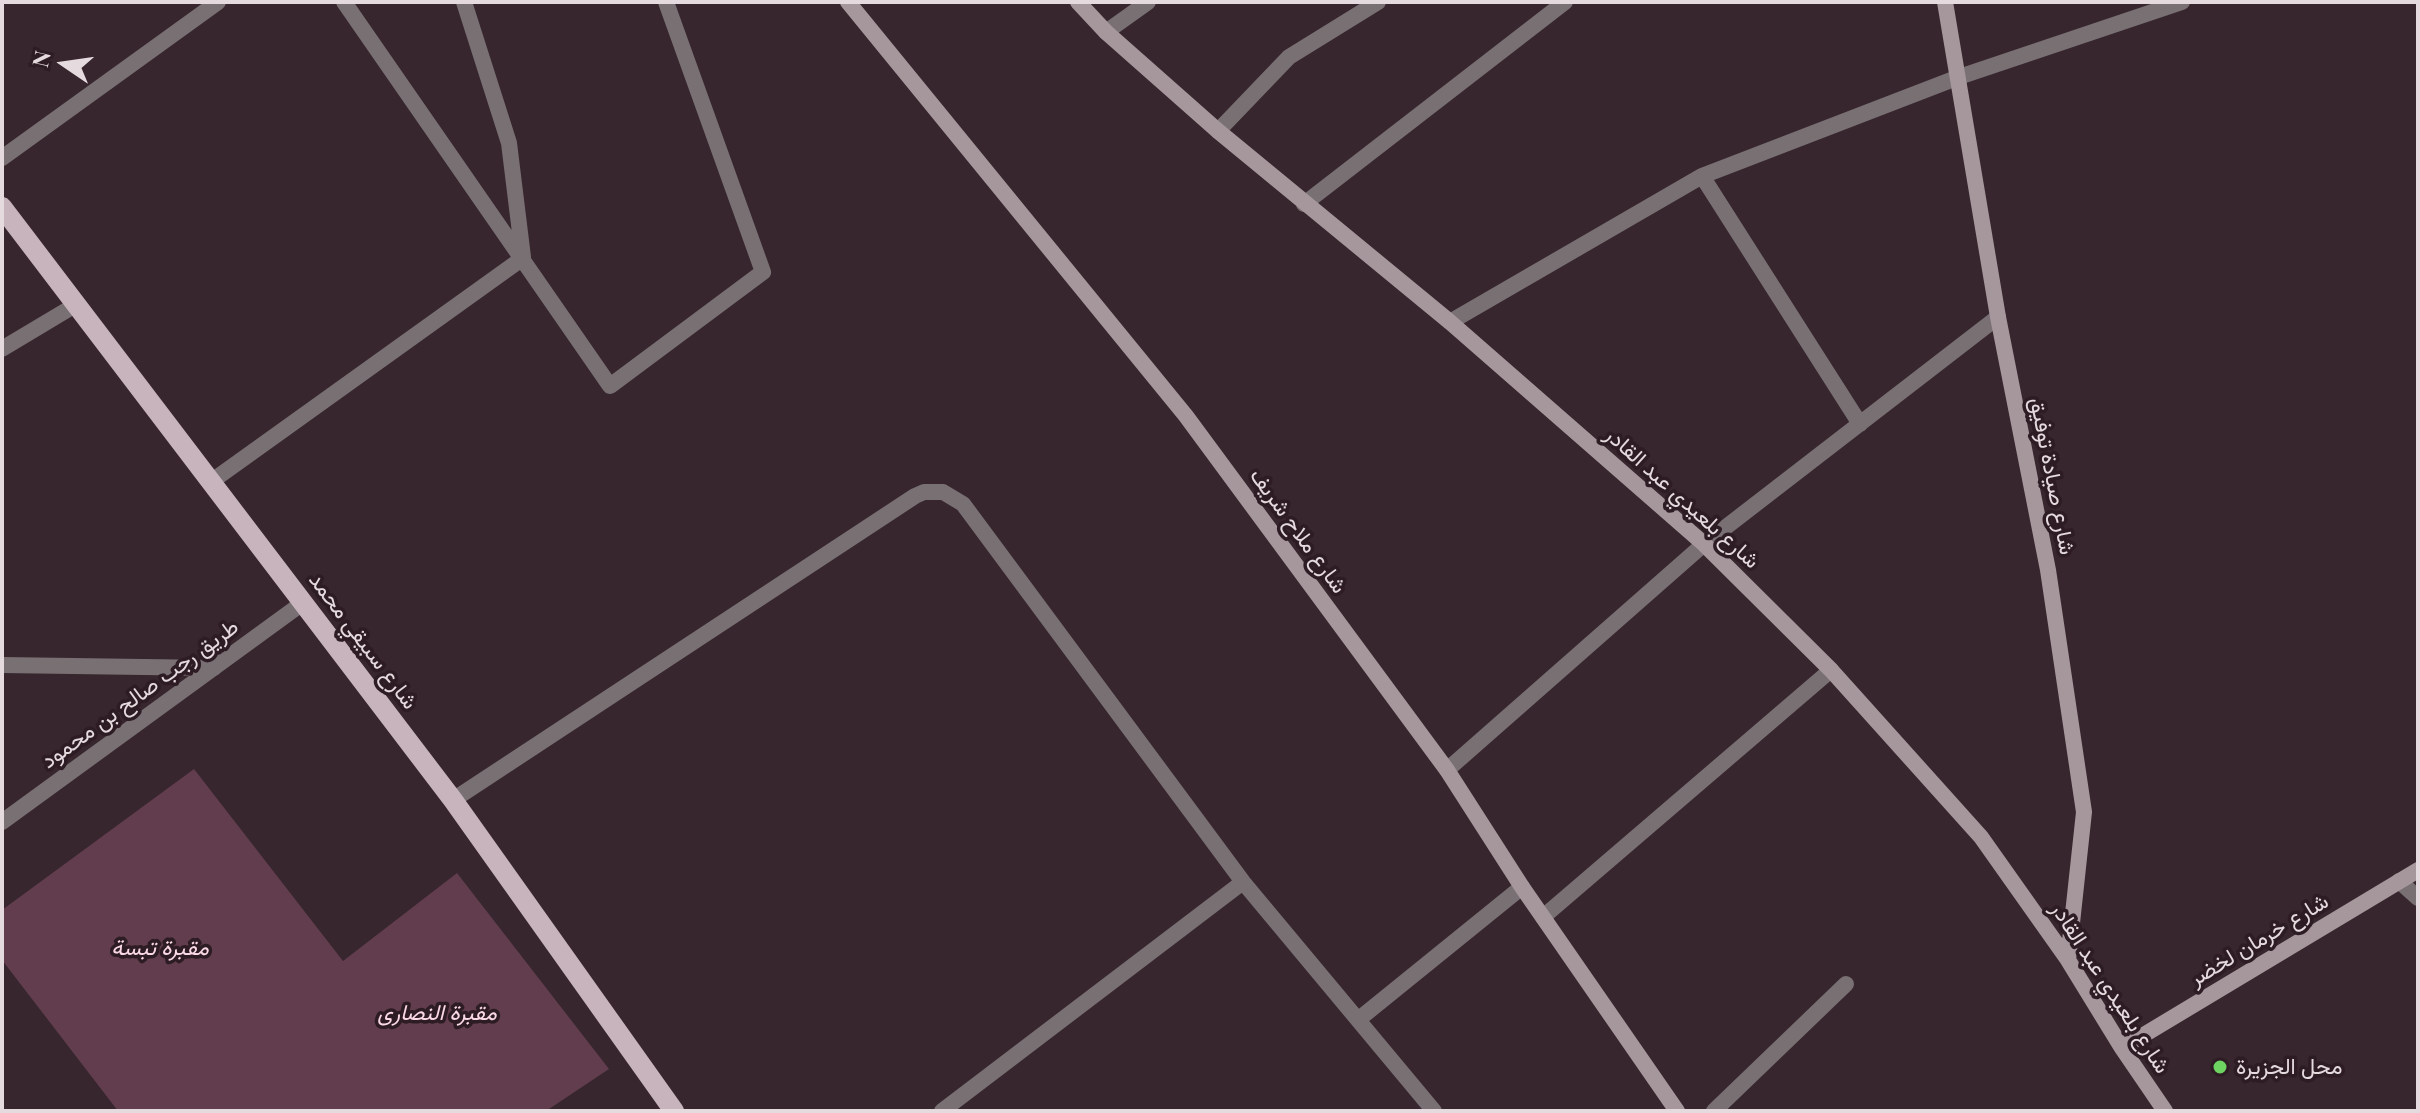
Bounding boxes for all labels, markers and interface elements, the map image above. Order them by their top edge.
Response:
north arrow [24,24,104,104]
text: N [24,47,57,70]
street label: شارع صيادة توفيق [2024,395,2080,557]
street label: شارع بلعيدي عبد القادر [1599,422,1765,574]
street label: شارع ملاح شريف [1244,463,1352,599]
street label: شارع سبيقي محمد [303,567,423,715]
street label: طريق رجب صالح بن محمود [36,614,244,774]
street label: شارع خرمان لخضر [2185,888,2333,992]
street label: شارع بلعيدي عبد القادر [2045,897,2175,1079]
park label: مقبرة تبسة [111,935,209,961]
park label: مقبرة النصارى [377,1000,497,1026]
place label: محل الجزيرة [2236,1054,2343,1080]
marker: محل الجزيرة [2211,1058,2229,1076]

